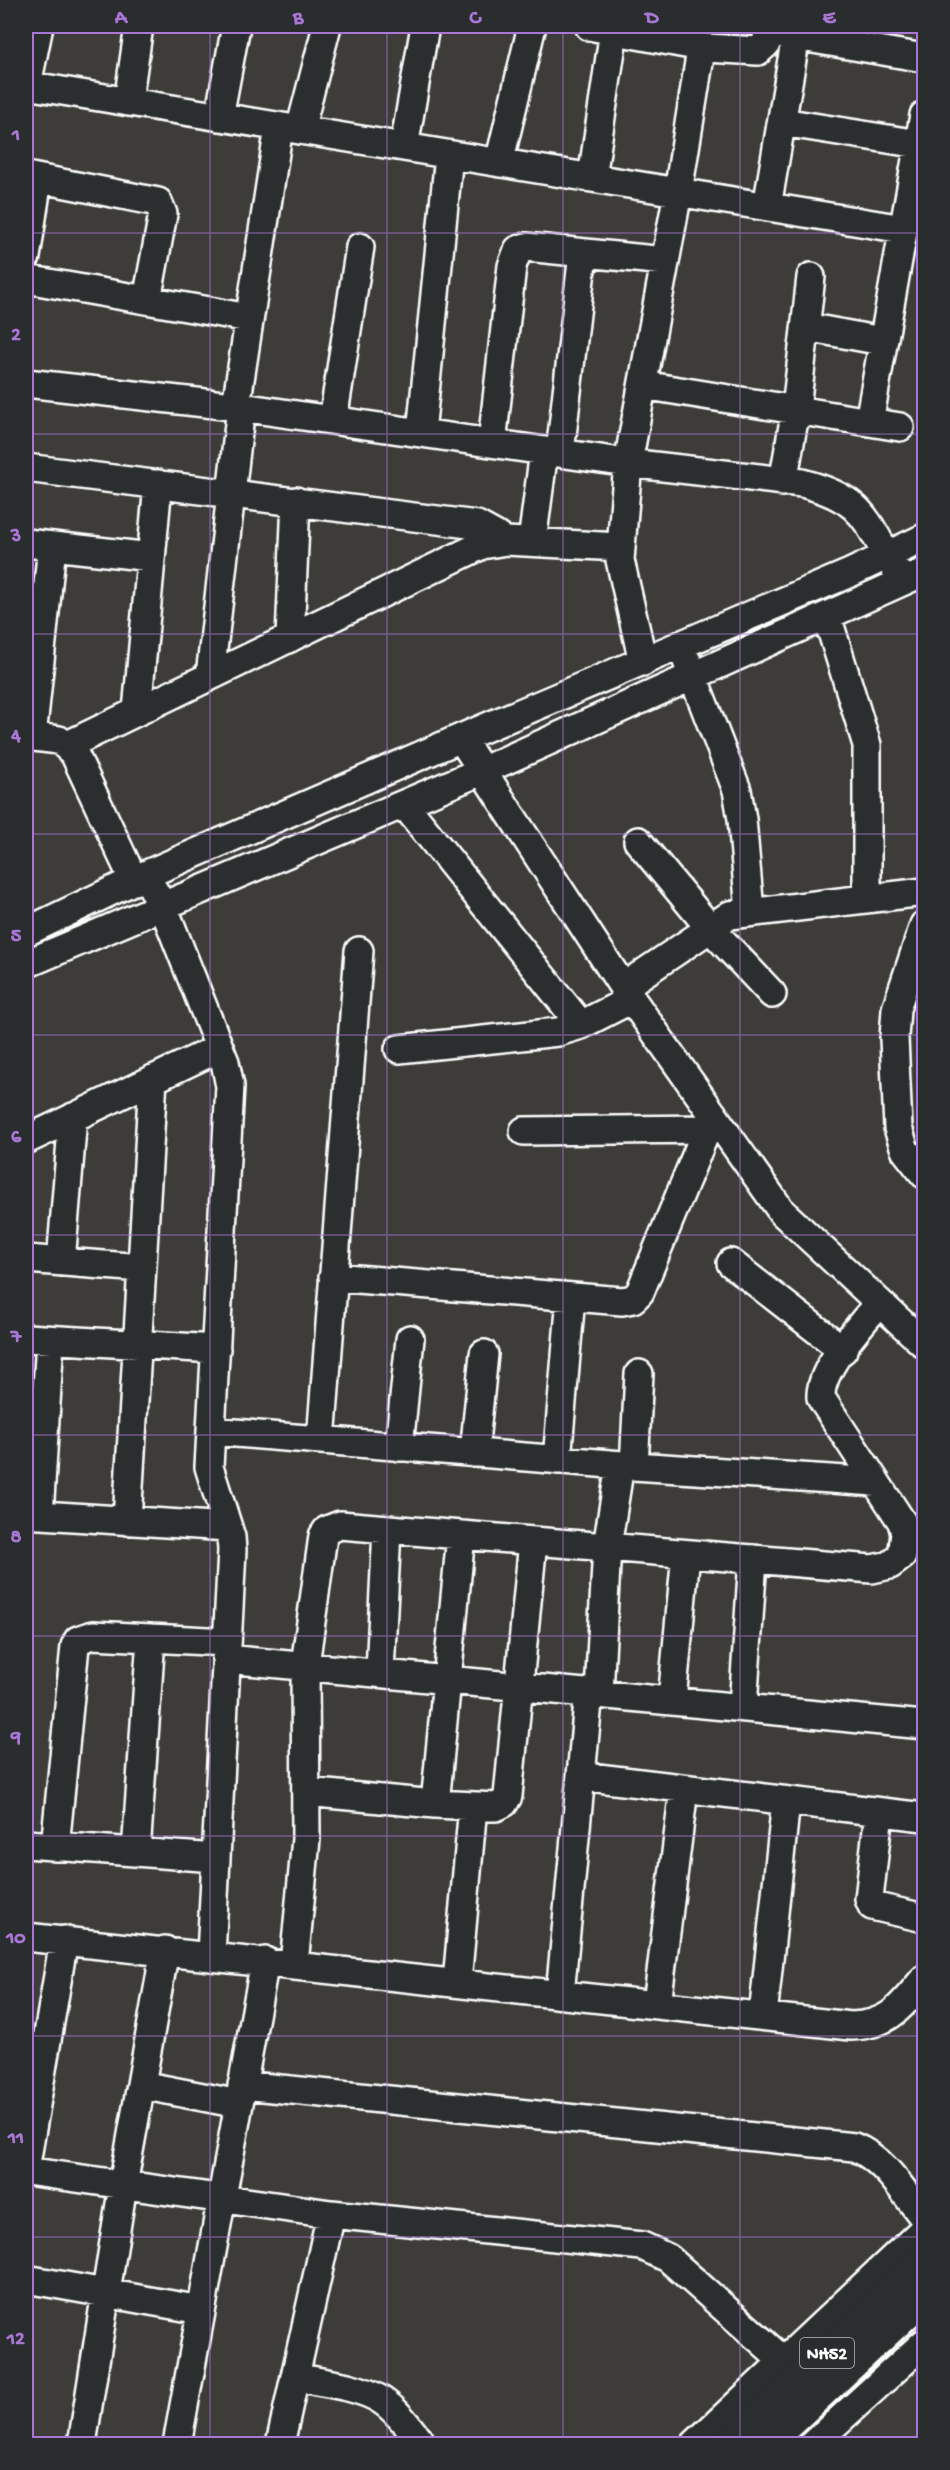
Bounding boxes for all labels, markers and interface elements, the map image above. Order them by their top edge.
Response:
text: A [114,8,129,31]
text: B [292,8,304,31]
text: C [469,8,483,31]
text: D [643,8,659,31]
text: E [823,8,837,31]
text: 1 [11,125,20,148]
text: 2 [11,325,21,348]
text: 3 [10,526,21,549]
text: 4 [10,726,21,749]
text: 5 [11,926,22,949]
text: 6 [11,1127,22,1150]
text: 7 [10,1327,23,1350]
text: 8 [11,1527,22,1550]
text: 9 [10,1728,21,1751]
text: 10 [5,1928,26,1951]
text: 11 [7,2128,24,2151]
text: 12 [6,2329,25,2352]
road number: NH52 [800,2338,854,2368]

